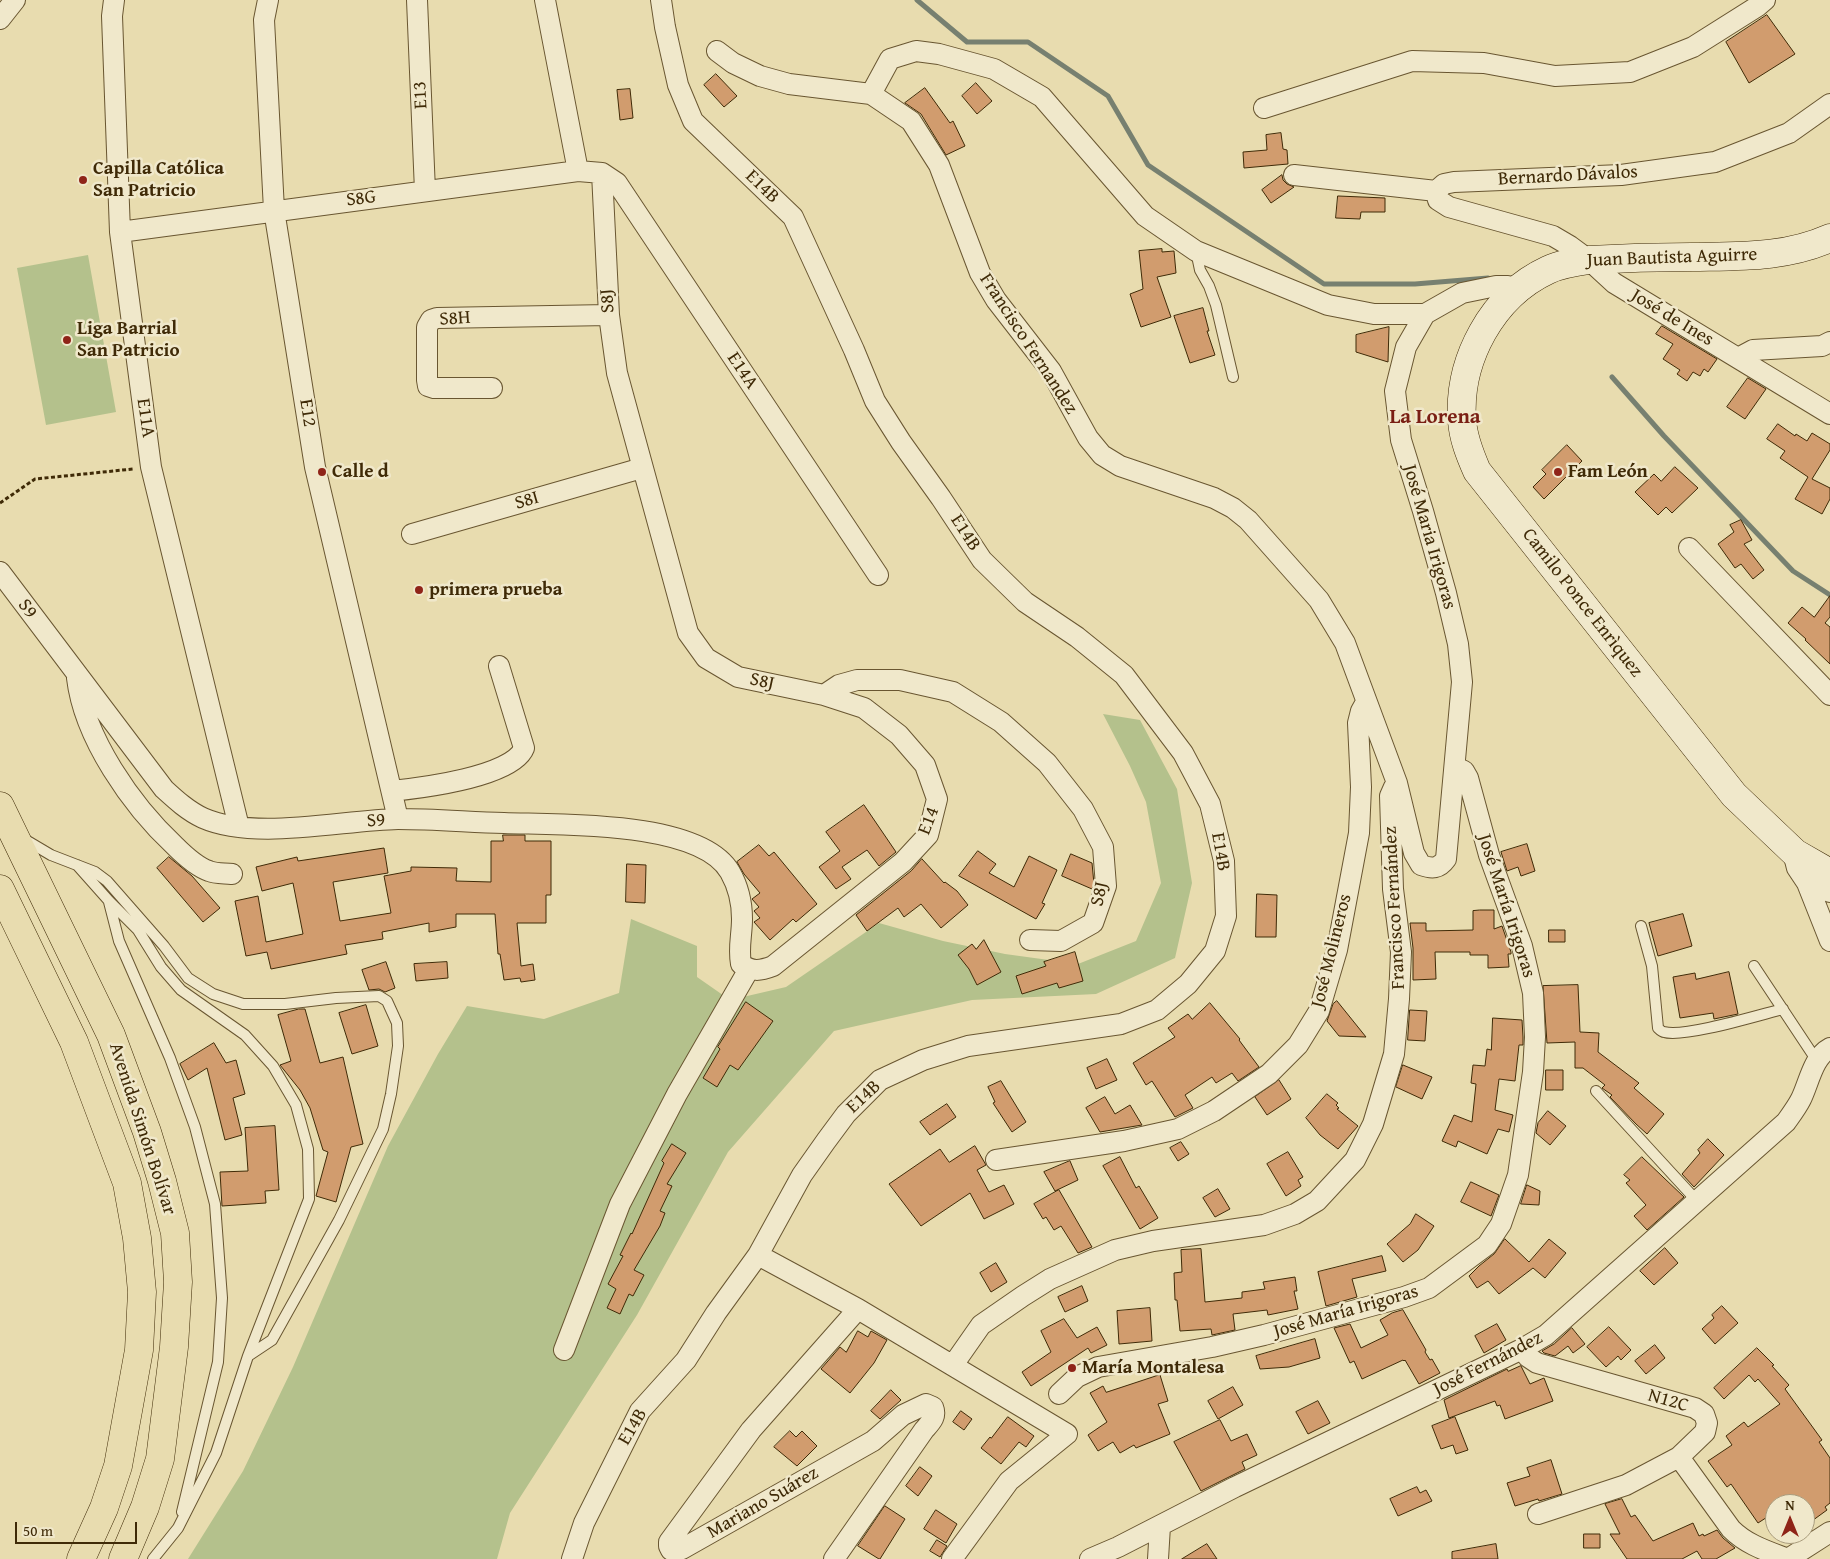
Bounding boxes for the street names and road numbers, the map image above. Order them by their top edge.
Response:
street label: E13 [409,80,433,110]
street label: Bernardo Dávalos [1498,161,1638,191]
street label: E14B [740,165,784,209]
street label: S8G [345,186,377,212]
street label: Juan Bautista Aguirre [1586,244,1758,272]
street label: Francisco Fernandez [974,269,1082,419]
street label: José de Ines [1626,284,1718,352]
street label: S8J [596,288,620,314]
street label: S8H [439,307,471,331]
street label: E14A [722,348,762,394]
street label: E11A [131,397,159,439]
street label: E12 [294,397,320,429]
street label: José Maria Irigoras [1397,462,1461,612]
street label: S8I [512,487,542,515]
street label: E14B [945,511,985,555]
street label: Camilo Ponce Enrìquez [1517,524,1647,682]
street label: S9 [12,595,42,623]
street label: S8J [748,668,776,696]
street label: E14 [913,804,945,838]
street label: S9 [366,809,386,833]
street label: Francisco Fernández [1379,826,1411,990]
street label: E14B [1205,831,1235,873]
street label: José María Irigoras [1472,831,1540,981]
street label: S8J [1086,880,1114,908]
street label: José Molineros [1307,892,1357,1010]
street label: Avenida Simón Bolívar [103,1040,181,1218]
street label: E14B [842,1075,886,1119]
street label: José María Irigoras [1271,1280,1421,1344]
street label: José Fernández [1430,1327,1546,1401]
street label: N12C [1645,1384,1691,1418]
street label: E14B [613,1405,653,1449]
street label: Mariano Suárez [703,1462,823,1544]

